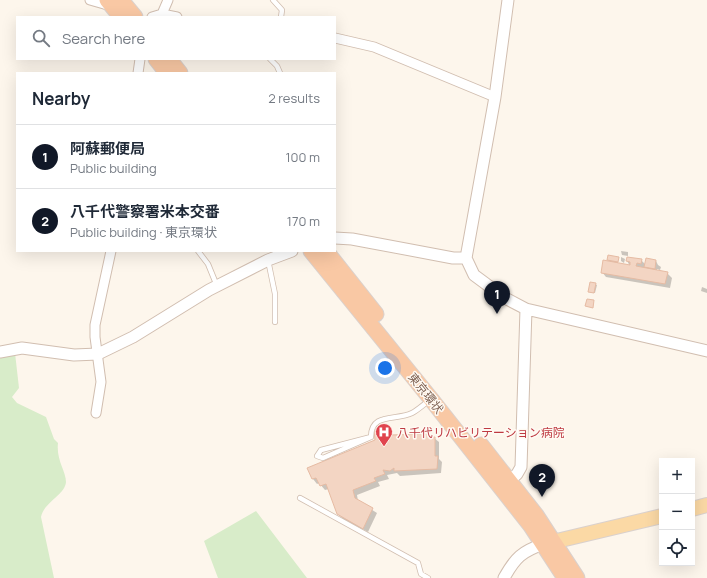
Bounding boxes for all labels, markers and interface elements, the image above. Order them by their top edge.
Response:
search box [16,16,336,60]
icon: search [30,27,52,49]
text: Search here [62,28,145,49]
text: Nearby [32,87,90,110]
text: 2 results [268,89,320,107]
text: 阿蘇郵便局 [70,138,145,159]
text: 1 [42,148,48,166]
text: 100 m [285,148,320,166]
text: Public building [70,159,157,177]
text: 八千代警察署米本交番 [70,201,220,222]
text: 2 [41,212,49,230]
text: 170 m [287,212,320,230]
text: Public building · 東京環状 [70,223,217,241]
pin: 1 [484,281,510,314]
your location [375,358,395,378]
street label: 東京環状 [404,369,448,417]
hospital icon: 八千代リハビリテーション病院 [374,422,394,447]
place label: 八千代リハビリテーション病院 [397,424,565,441]
map controls [659,458,695,566]
button: + [659,458,695,494]
pin: 2 [529,464,555,497]
button: − [659,494,695,530]
button: locate [659,530,695,566]

